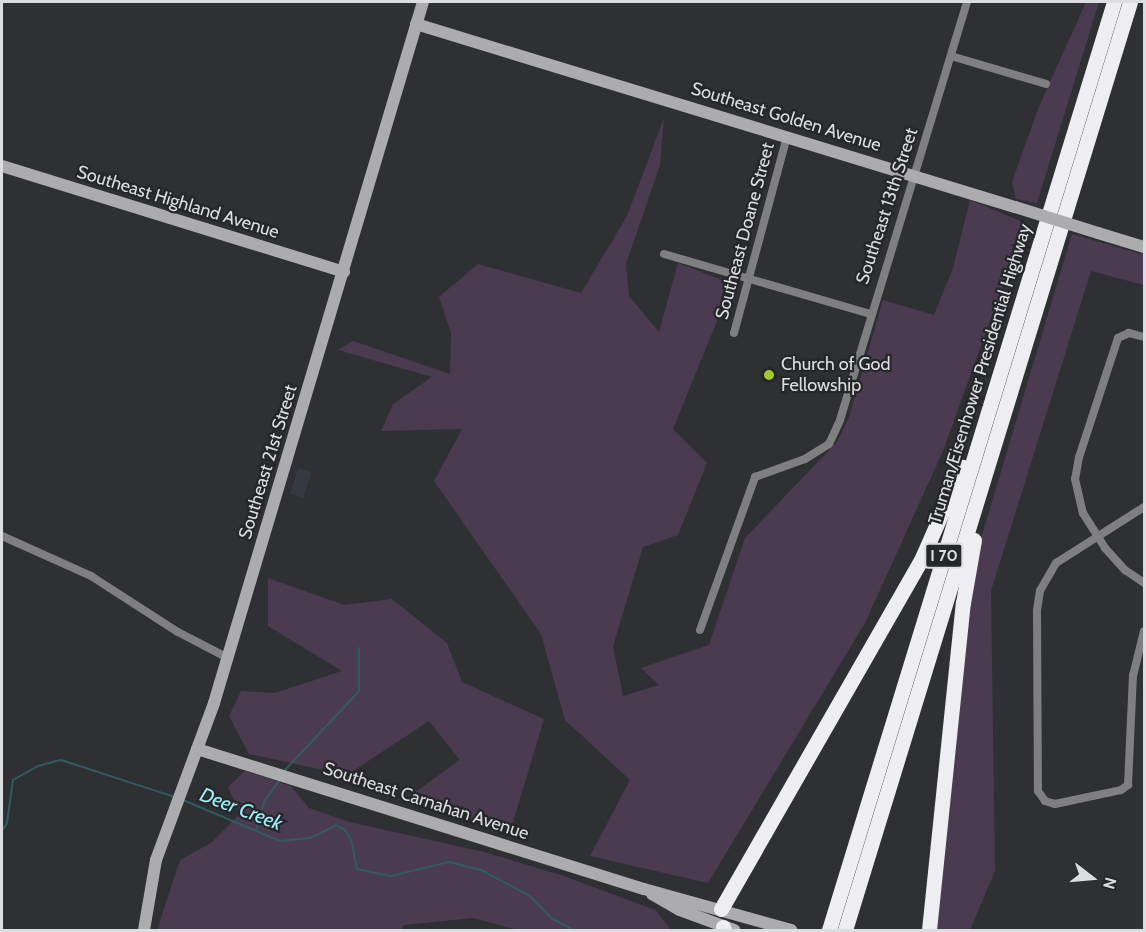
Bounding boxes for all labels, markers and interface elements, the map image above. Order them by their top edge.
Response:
street label: Southeast Golden Avenue [688,78,884,156]
street label: Southeast 13th Street [852,125,922,287]
street label: Southeast Doane Street [711,140,779,322]
street label: Southeast Highland Avenue [74,161,282,243]
street label: Truman/Eisenhower Presidential Highway [924,221,1036,527]
place label: Church of God Fellowship [781,354,890,397]
marker: Church of God Fellowship [762,368,776,382]
street label: Southeast 21st Street [234,382,302,542]
road number: I 70 [923,543,965,569]
street label: Southeast Carnahan Avenue [321,758,531,844]
water label: Deer Creek [196,782,286,836]
north arrow [1062,848,1122,908]
text: N [1099,875,1120,891]

